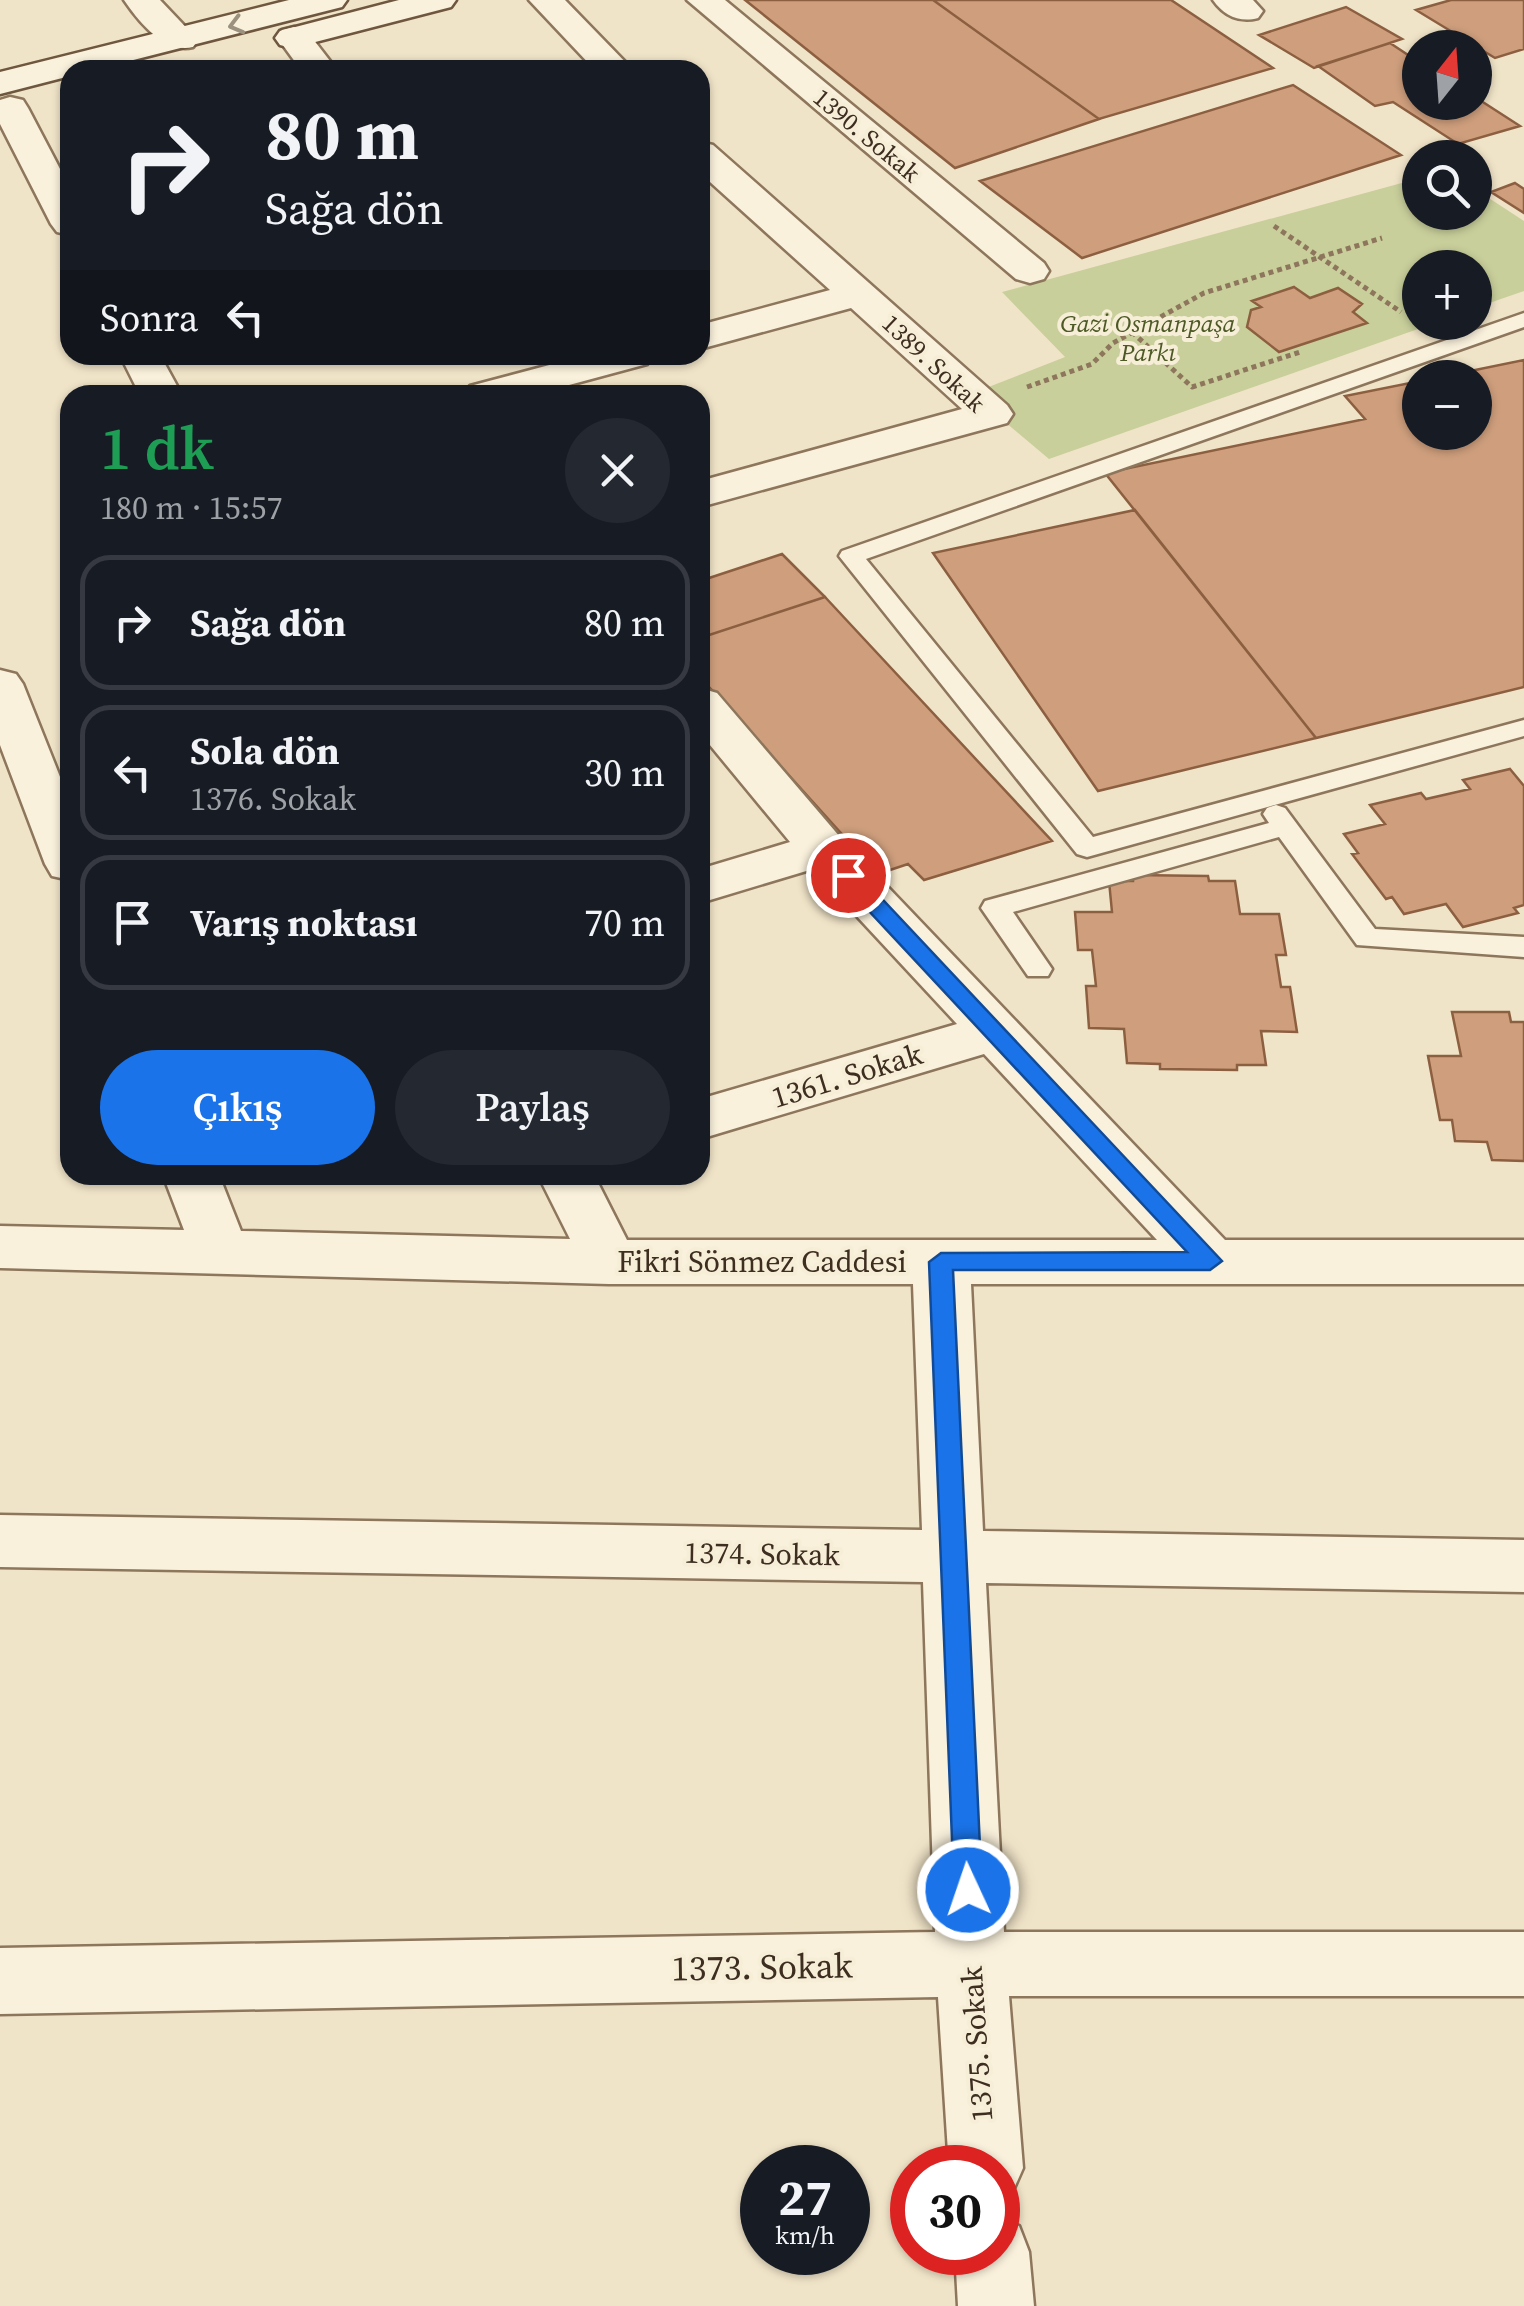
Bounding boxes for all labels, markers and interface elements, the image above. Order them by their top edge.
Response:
one-way arrow [228,14,245,35]
north arrow [1402,30,1492,120]
map controls [1402,30,1492,450]
street label: 1390. Sokak [806,80,928,190]
text: 80 m [265,86,419,182]
icon: right [100,100,230,230]
button: search [1402,140,1492,230]
text: Sağa dön [265,177,444,239]
button: + [1402,250,1492,340]
icon: left [218,290,273,345]
text: Sonra [100,292,198,344]
street label: 1389. Sokak [875,306,993,420]
park label: Gazi Osmanpaşa Parkı [1060,306,1236,369]
button: − [1402,360,1492,450]
text: 1 dk [100,407,214,489]
button: close [565,418,670,523]
text: 180 m · 15:57 [100,486,282,530]
icon: right [105,595,160,650]
text: Sağa dön [190,597,346,649]
text: 80 m [584,597,665,649]
text: Sola dön [190,725,340,777]
icon: left [105,745,160,800]
text: 30 m [584,747,665,799]
text: 1376. Sokak [190,777,356,821]
pin [806,833,891,918]
icon: arrive [821,848,876,903]
icon: arrive [105,895,160,950]
text: Varış noktası [190,897,418,949]
text: 70 m [584,897,665,949]
street label: 1361. Sokak [766,1033,928,1118]
button: Çıkış [100,1050,375,1165]
button: Paylaş [395,1050,670,1165]
street label: Fikri Sönmez Caddesi [617,1241,907,1282]
street label: 1374. Sokak [684,1532,841,1575]
position arrow [916,1838,1020,1942]
street label: 1373. Sokak [671,1941,854,1993]
street label: 1375. Sokak [951,1964,1002,2123]
speed limit sign: 30 [890,2145,1020,2275]
text: 27 [778,2163,832,2232]
text: km/h [775,2218,835,2252]

